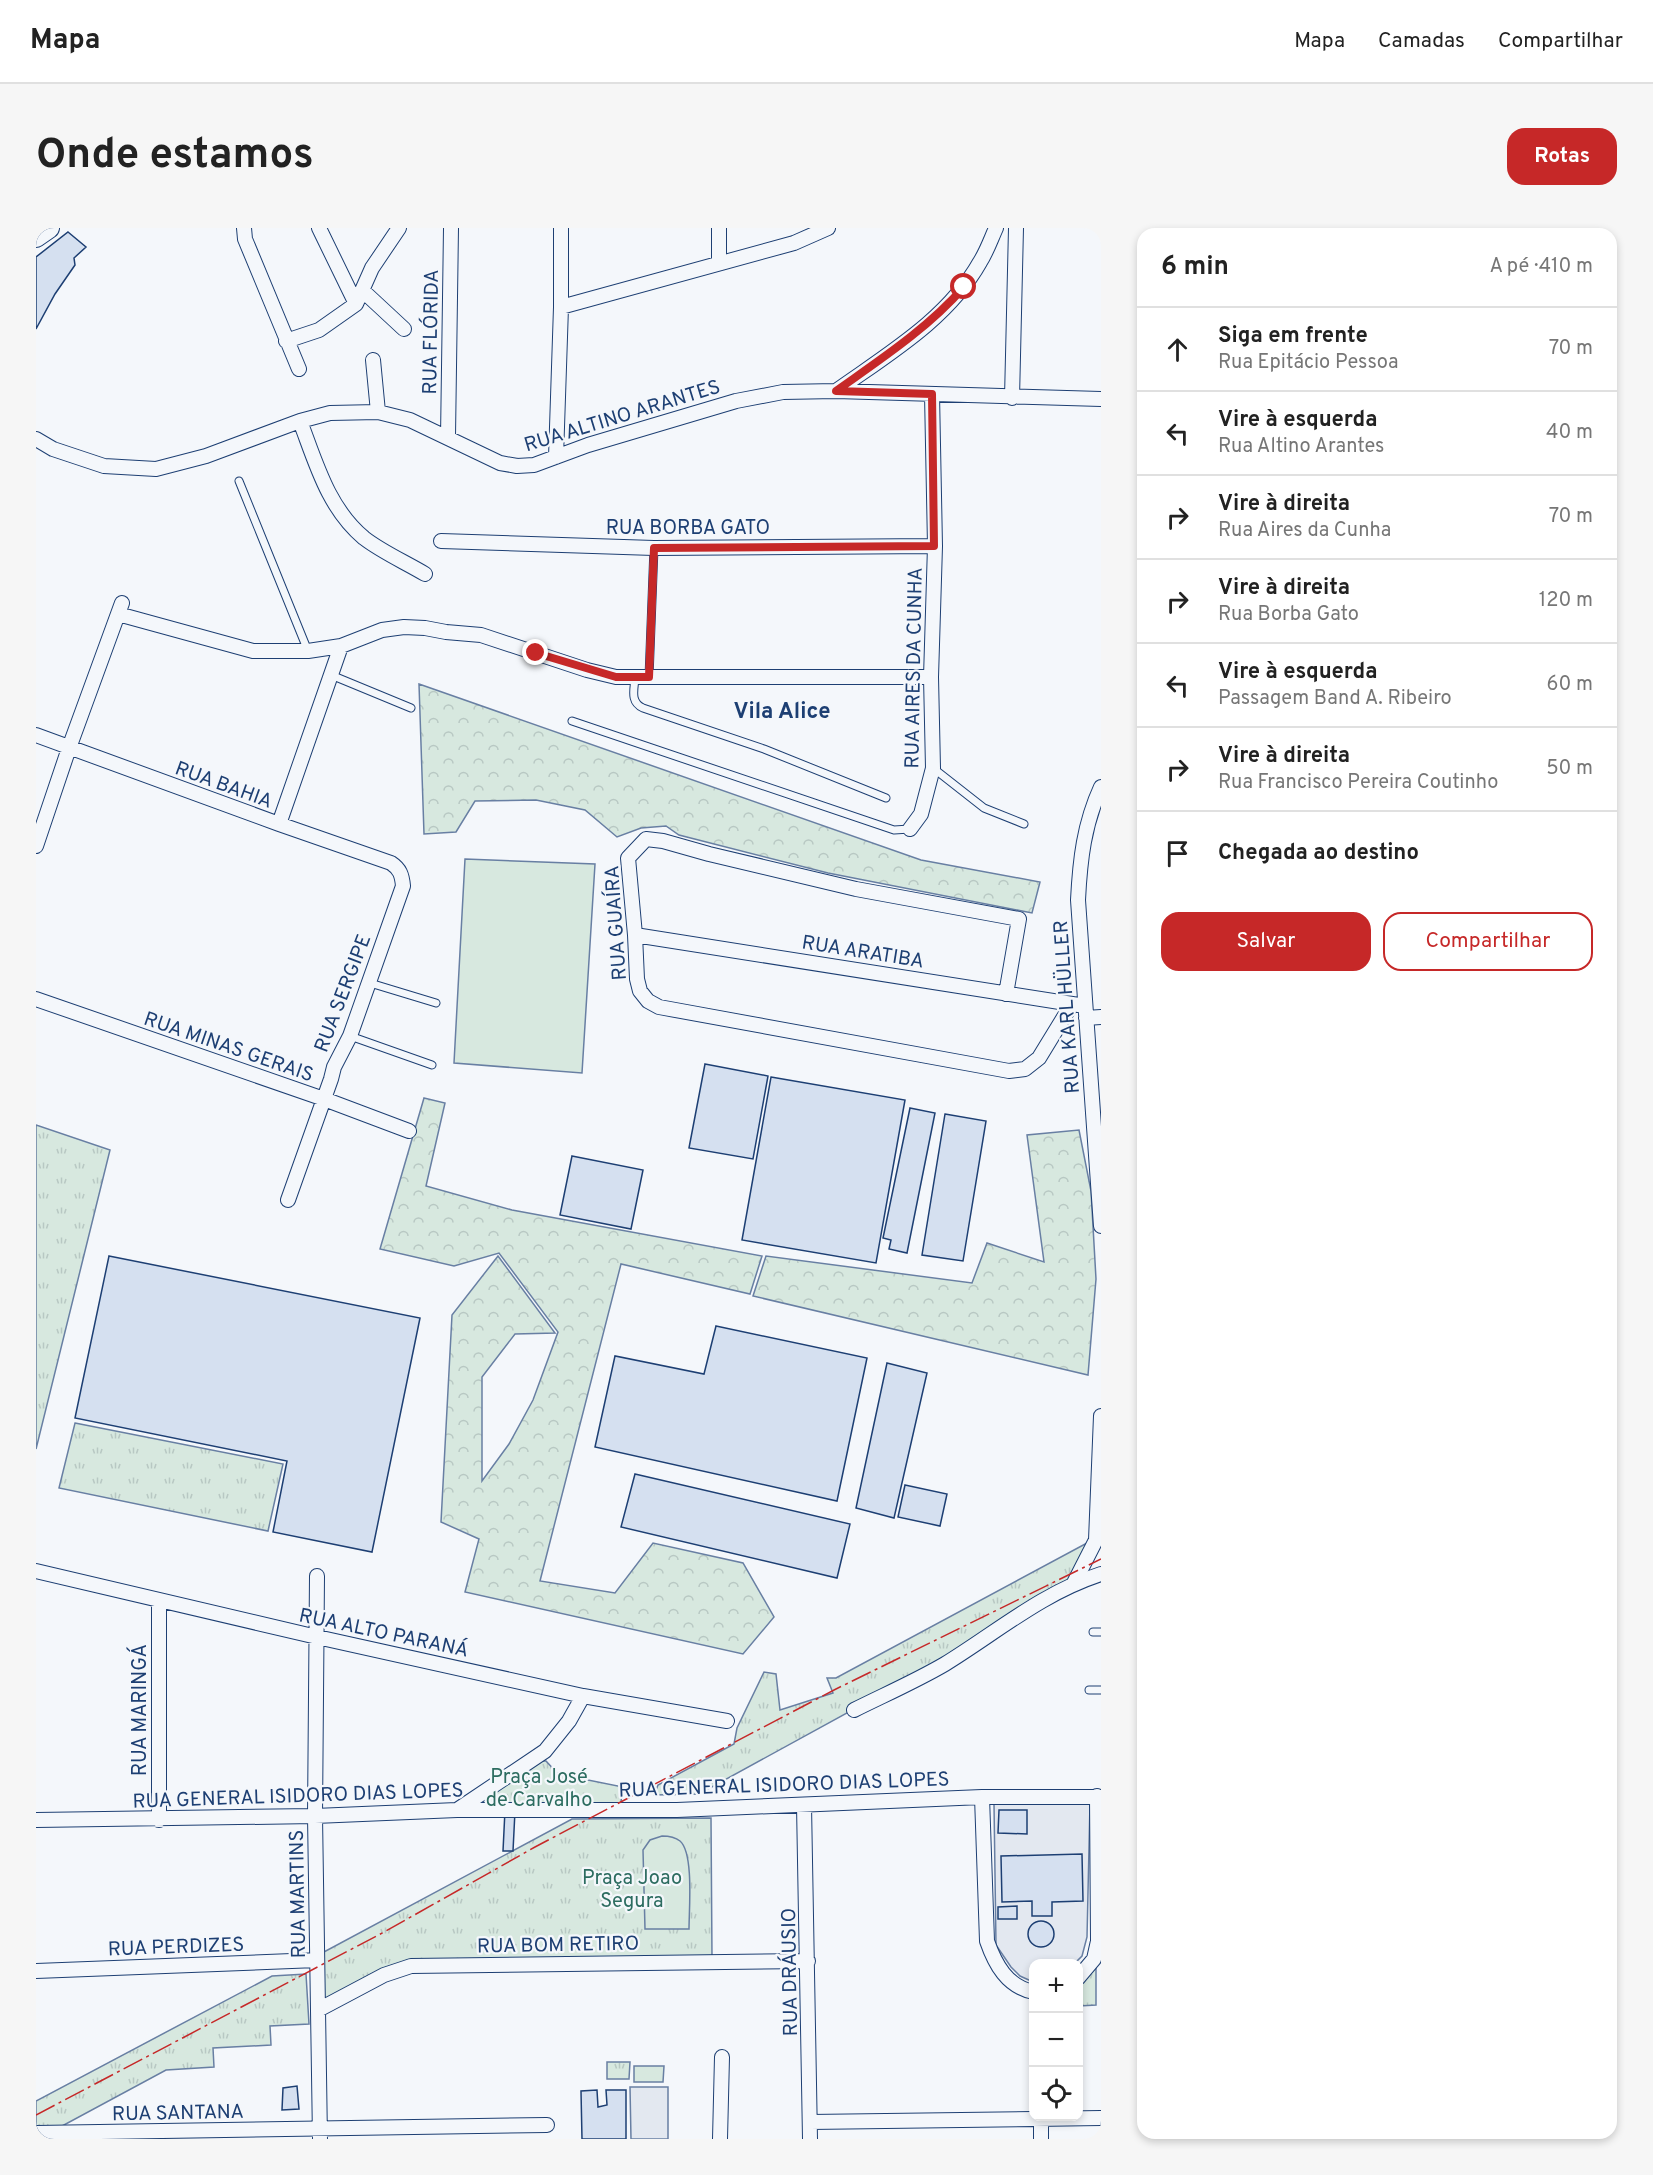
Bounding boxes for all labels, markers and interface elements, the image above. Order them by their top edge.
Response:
text: Mapa [30,23,100,59]
text: Mapa [1294,28,1345,55]
text: Camadas [1378,28,1465,55]
text: Compartilhar [1498,28,1623,55]
button: Rotas [1507,128,1617,185]
text: Onde estamos [36,130,314,183]
text: 6 min [1161,251,1229,284]
text: A pé · 410 m [1489,254,1593,280]
street label: RUA FLÓRIDA [416,269,446,395]
route start [950,273,976,299]
text: Siga em frente [1218,323,1368,350]
icon: ahead [1161,333,1194,366]
text: 70 m [1549,336,1593,362]
text: Rua Epitácio Pessoa [1218,350,1399,376]
street label: RUA ALTINO ARANTES [521,375,724,459]
text: Vire à esquerda [1218,407,1377,434]
icon: left [1161,417,1194,450]
text: 40 m [1546,420,1593,446]
text: Rua Altino Arantes [1218,434,1385,460]
text: Vire à direita [1218,491,1350,518]
icon: right [1161,501,1194,534]
text: 70 m [1549,504,1593,530]
street label: RUA BORBA GATO [606,516,770,542]
text: Rua Aires da Cunha [1218,518,1391,544]
street label: RUA AIRES DA CUNHA [900,567,930,769]
text: Vire à direita [1218,575,1350,602]
icon: right [1161,585,1194,618]
text: 120 m [1539,588,1593,614]
text: Rua Borba Gato [1218,602,1359,628]
route end [522,639,548,665]
text: Vire à esquerda [1218,659,1377,686]
icon: left [1161,669,1194,702]
text: 60 m [1547,672,1593,698]
text: Passagem Band A. Ribeiro [1218,686,1452,712]
district label: Vila Alice [733,699,831,726]
text: Vire à direita [1218,743,1350,770]
icon: right [1161,753,1194,786]
street label: RUA BAHIA [171,756,276,816]
text: 50 m [1546,756,1593,782]
text: Rua Francisco Pereira Coutinho [1218,770,1498,796]
icon: arrive [1161,837,1194,870]
text: Chegada ao destino [1218,840,1419,867]
street label: RUA GUAÍRA [598,864,634,981]
button: Salvar [1161,912,1371,971]
button: Compartilhar [1383,912,1593,971]
street label: RUA KARL HÜLLER [1048,919,1087,1095]
street label: RUA ARATIBA [800,930,926,975]
street label: RUA SERGIPE [309,931,378,1056]
street label: RUA MINAS GERAIS [140,1007,317,1089]
street label: RUA ALTO PARANÁ [296,1601,471,1665]
street label: RUA MARINGÁ [126,1644,154,1776]
park label: Praça José de Carvalho [486,1765,592,1814]
street label: RUA GENERAL ISIDORO DIAS LOPES [618,1767,950,1805]
street label: RUA GENERAL ISIDORO DIAS LOPES [132,1778,464,1816]
street label: RUA MARTINS [285,1829,313,1959]
park label: Praça Joao Segura [582,1866,682,1915]
street label: RUA DRÁUSIO [775,1907,805,2037]
street label: RUA BOM RETIRO [477,1932,639,1960]
street label: RUA PERDIZES [107,1933,245,1963]
map controls [1029,1959,1083,2121]
button: + [1029,1959,1083,2013]
button: − [1029,2013,1083,2067]
button: locate [1029,2067,1083,2121]
street label: RUA SANTANA [112,2100,244,2128]

